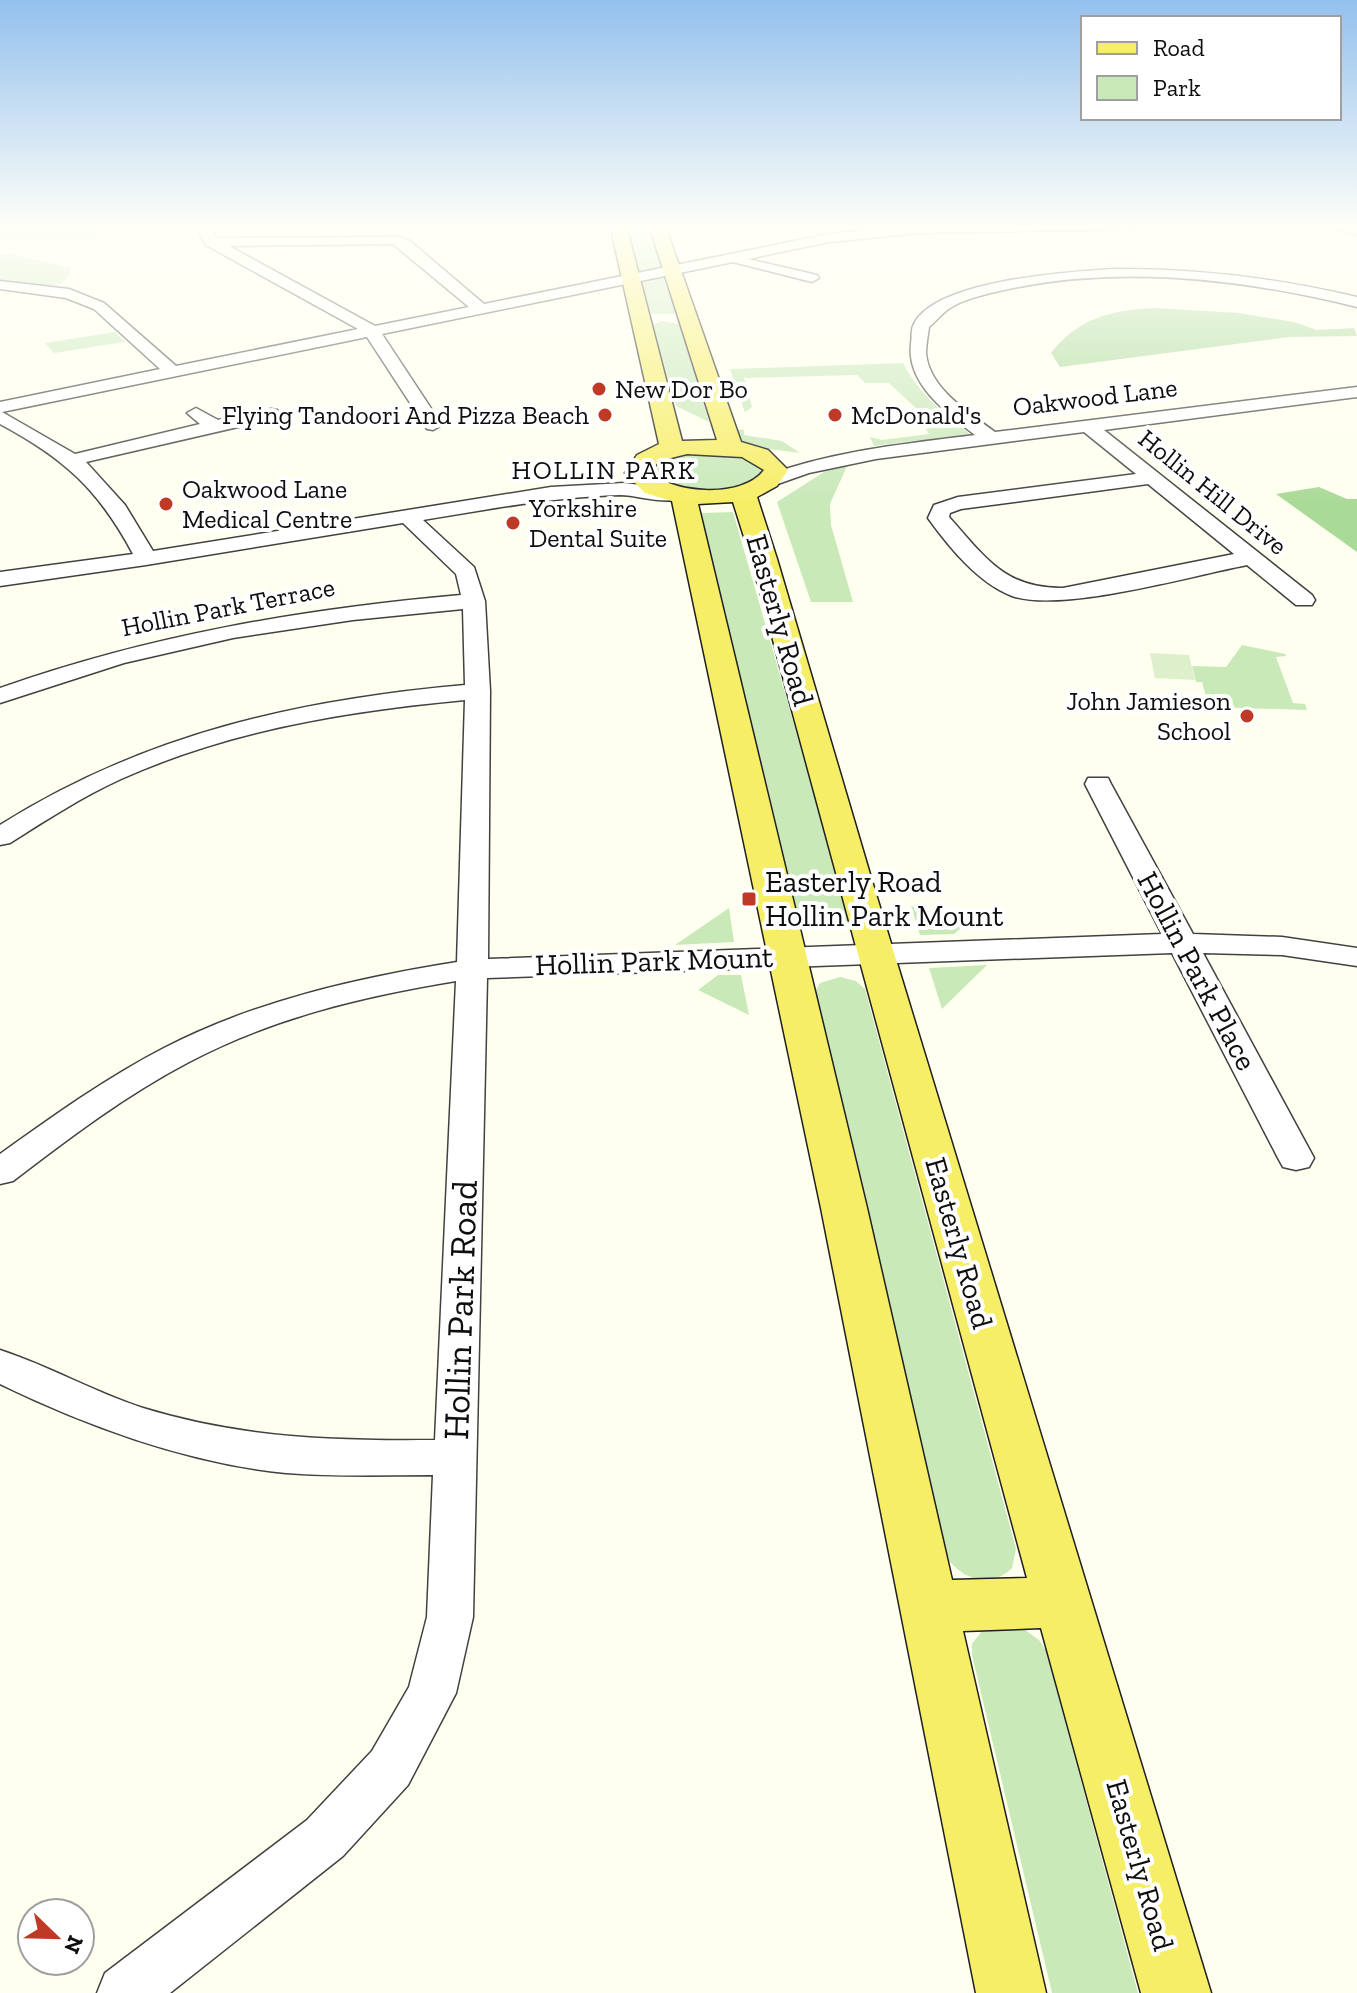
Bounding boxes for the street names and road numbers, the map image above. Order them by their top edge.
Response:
street label: Oakwood Lane [1011,371,1179,423]
street label: Hollin Hill Drive [1132,422,1294,562]
street label: Easterly Road [738,530,822,710]
street label: Hollin Park Terrace [119,571,337,643]
street label: Hollin Park Place [1130,866,1264,1076]
street label: Hollin Park Mount [534,939,774,983]
street label: Easterly Road [917,1153,1001,1333]
street label: Hollin Park Road [434,1179,486,1441]
street label: Easterly Road [1098,1775,1182,1955]

